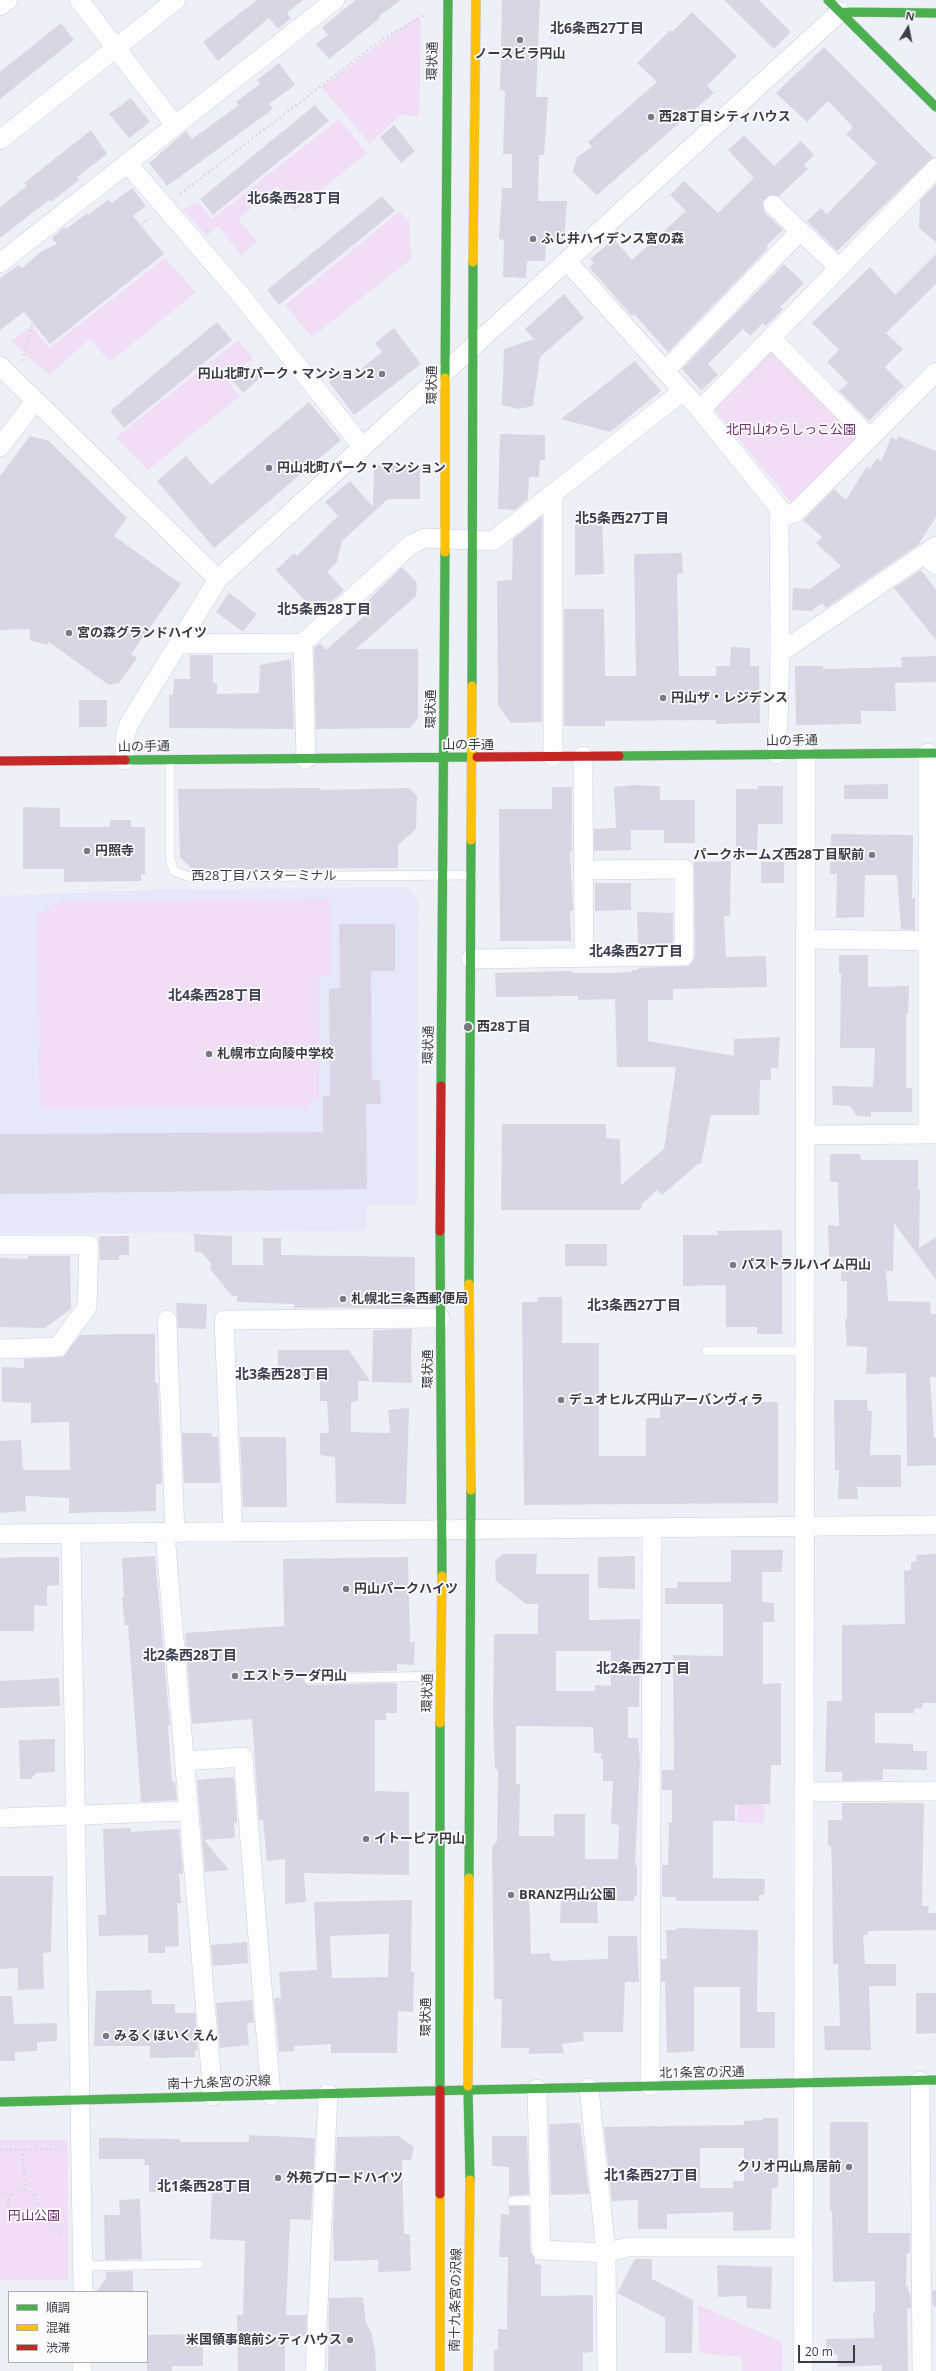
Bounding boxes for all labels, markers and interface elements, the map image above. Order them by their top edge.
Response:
north arrow [888,8,928,48]
text: N [904,8,916,24]
district label: 北6条西27丁目 [550,21,644,37]
marker: ノースビラ円山 [515,35,525,45]
street label: 環状通 [425,41,441,81]
place label: ノースビラ円山 [475,46,565,62]
place label: 西28丁目シティハウス [659,109,791,125]
marker: 西28丁目シティハウス [646,112,656,122]
district label: 北6条西28丁目 [247,191,341,207]
place label: ふじ井ハイデンス宮の森 [541,231,684,247]
marker: ふじ井ハイデンス宮の森 [528,234,538,244]
place label: 円山北町パーク・マンション2 [198,366,374,382]
street label: 環状通 [424,366,440,404]
marker: 円山北町パーク・マンション2 [377,369,387,379]
park label: 北円山わらしっこ公園 [726,422,856,438]
place label: 円山北町パーク・マンション [277,460,446,476]
marker: 円山北町パーク・マンション [264,463,274,473]
district label: 北5条西27丁目 [575,511,669,527]
district label: 北5条西28丁目 [277,602,371,618]
place label: 宮の森グランドハイツ [77,625,207,641]
marker: 宮の森グランドハイツ [64,628,74,638]
street label: 環状通 [423,690,439,728]
place label: 円山ザ・レジデンス [671,690,788,706]
marker: 円山ザ・レジデンス [658,693,668,703]
street label: 山の手通 [766,733,818,749]
street label: 山の手通 [442,737,494,753]
street label: 山の手通 [118,739,170,755]
place label: 円照寺 [95,843,134,859]
marker: 円照寺 [82,846,92,856]
place label: パークホームズ西28丁目駅前 [693,847,864,863]
marker: パークホームズ西28丁目駅前 [867,850,877,860]
street label: 西28丁目バスターミナル [192,868,336,884]
district label: 北4条西27丁目 [589,944,683,960]
district label: 北4条西28丁目 [168,988,262,1004]
place label: 西28丁目 [477,1019,531,1035]
marker: 西28丁目 [462,1021,474,1033]
street label: 環状通 [421,1025,437,1065]
place label: 札幌市立向陵中学校 [217,1046,334,1062]
marker: 札幌市立向陵中学校 [204,1049,214,1059]
place label: パストラルハイム円山 [741,1257,871,1273]
marker: パストラルハイム円山 [728,1260,738,1270]
place label: 札幌北三条西郵便局 [351,1291,468,1307]
marker: 札幌北三条西郵便局 [338,1294,348,1304]
district label: 北3条西27丁目 [587,1298,681,1314]
street label: 環状通 [420,1350,436,1388]
district label: 北3条西28丁目 [235,1367,329,1383]
place label: デュオヒルズ円山アーバンヴィラ [569,1392,763,1408]
marker: デュオヒルズ円山アーバンヴィラ [556,1395,566,1405]
place label: 円山パークハイツ [354,1581,458,1597]
marker: 円山パークハイツ [341,1584,351,1594]
district label: 北2条西28丁目 [143,1648,237,1664]
district label: 北2条西27丁目 [596,1661,690,1677]
place label: エストラーダ円山 [243,1668,347,1684]
marker: エストラーダ円山 [230,1671,240,1681]
street label: 環状通 [420,1673,436,1713]
place label: イトーピア円山 [374,1831,465,1847]
marker: イトーピア円山 [361,1834,371,1844]
place label: BRANZ円山公園 [519,1887,615,1903]
marker: BRANZ円山公園 [506,1890,516,1900]
street label: 環状通 [418,1998,434,2036]
place label: みるくほいくえん [114,2028,218,2044]
marker: みるくほいくえん [101,2031,111,2041]
street label: 北1条宮の沢通 [659,2064,745,2082]
street label: 南十九条宮の沢線 [167,2073,271,2093]
place label: クリオ円山鳥居前 [737,2159,841,2175]
marker: クリオ円山鳥居前 [844,2162,854,2172]
district label: 北1条西27丁目 [604,2168,698,2184]
place label: 外苑ブロードハイツ [286,2170,403,2186]
marker: 外苑ブロードハイツ [273,2173,283,2183]
district label: 北1条西28丁目 [157,2179,251,2195]
park label: 円山公園 [8,2208,60,2224]
street label: 南十九条宮の沢線 [447,2248,465,2352]
legend [8,2291,148,2363]
text: 順調 [46,2299,70,2316]
text: 混雑 [46,2319,70,2336]
place label: 米国領事館前シティハウス [186,2332,342,2348]
marker: 米国領事館前シティハウス [345,2335,355,2345]
scale bar [800,2337,857,2363]
text: 渋滞 [46,2339,70,2356]
text: 20 m [805,2343,833,2360]

